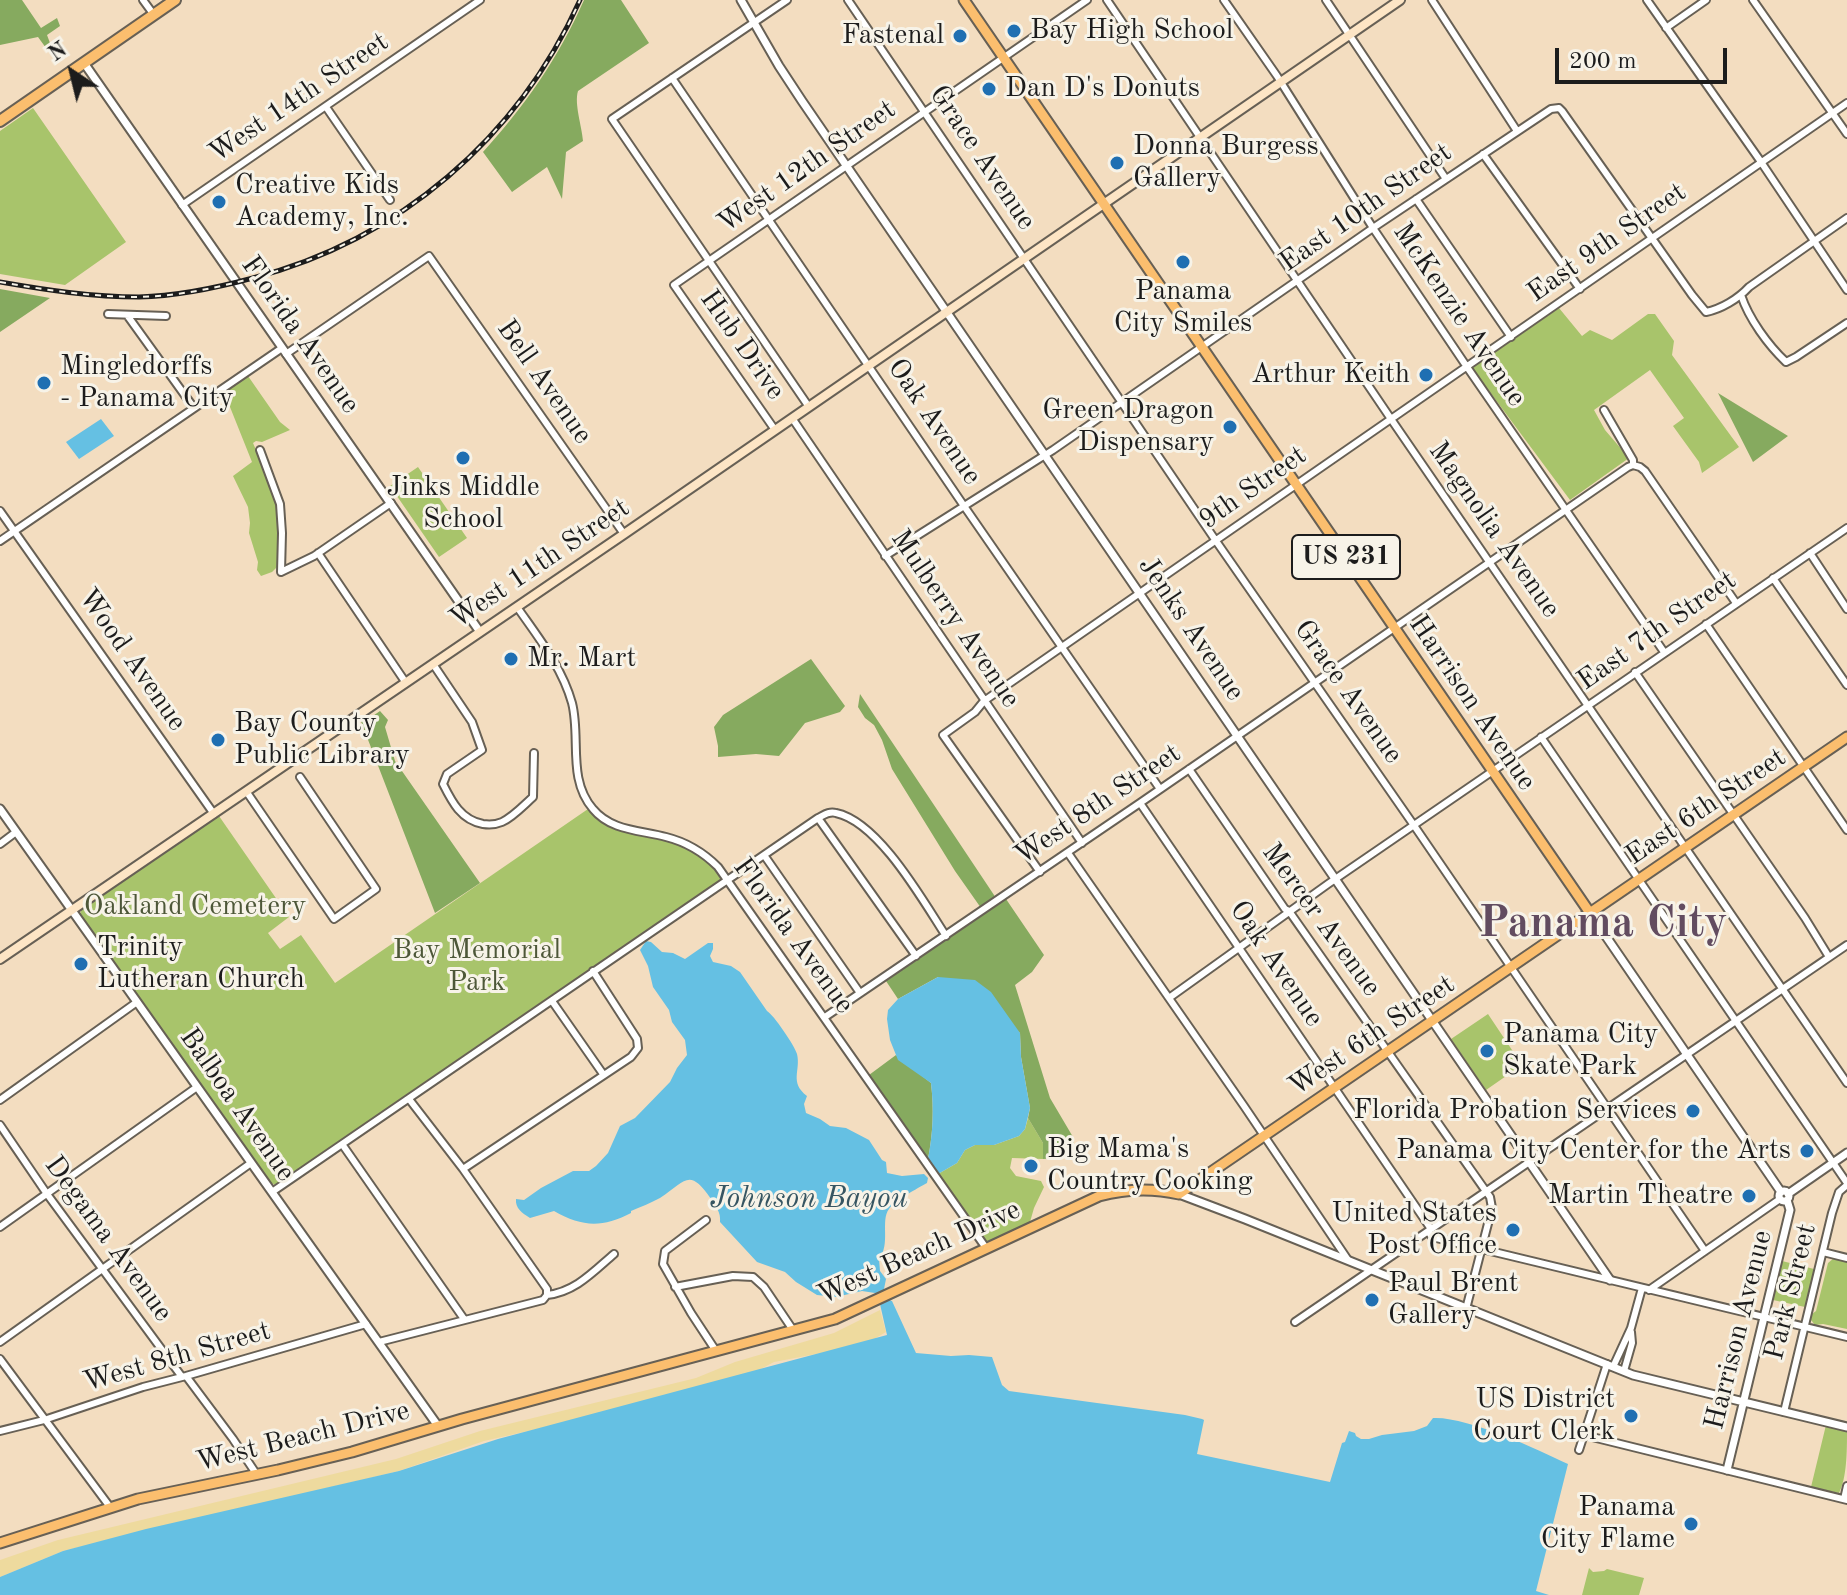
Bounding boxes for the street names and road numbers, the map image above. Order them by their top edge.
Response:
street label: West 14th Street [203,26,395,170]
street label: Grace Avenue [921,79,1043,237]
street label: West 12th Street [712,93,902,241]
street label: East 10th Street [1273,136,1459,280]
street label: East 9th Street [1521,176,1693,310]
street label: McKenzie Avenue [1385,217,1533,413]
street label: Florida Avenue [233,250,367,420]
street label: Hub Drive [692,284,792,406]
street label: Bell Avenue [489,313,599,451]
street label: Oak Avenue [880,353,988,491]
street label: Magnolia Avenue [1421,436,1567,624]
street label: 9th Street [1193,439,1313,537]
street label: West 11th Street [444,492,636,636]
street label: Mulberry Avenue [883,523,1027,715]
road number: US 231 [1292,535,1400,579]
street label: Jenks Avenue [1130,551,1252,707]
street label: East 7th Street [1571,564,1743,698]
street label: Wood Avenue [71,582,193,738]
street label: Harrison Avenue [1401,609,1543,797]
street label: Grace Avenue [1286,614,1410,770]
street label: West 8th Street [1009,737,1187,873]
street label: East 6th Street [1619,741,1793,873]
street label: Mercer Avenue [1254,837,1388,1003]
street label: Florida Avenue [725,851,861,1021]
street label: Oak Avenue [1222,895,1330,1033]
street label: West 6th Street [1283,968,1461,1104]
street label: Balboa Avenue [172,1022,302,1188]
street label: Degama Avenue [37,1150,179,1328]
street label: West Beach Drive [812,1193,1026,1313]
street label: Park Street [1758,1220,1824,1364]
street label: Harrison Avenue [1698,1227,1780,1433]
street label: West 8th Street [80,1314,274,1400]
street label: West Beach Drive [193,1394,413,1480]

